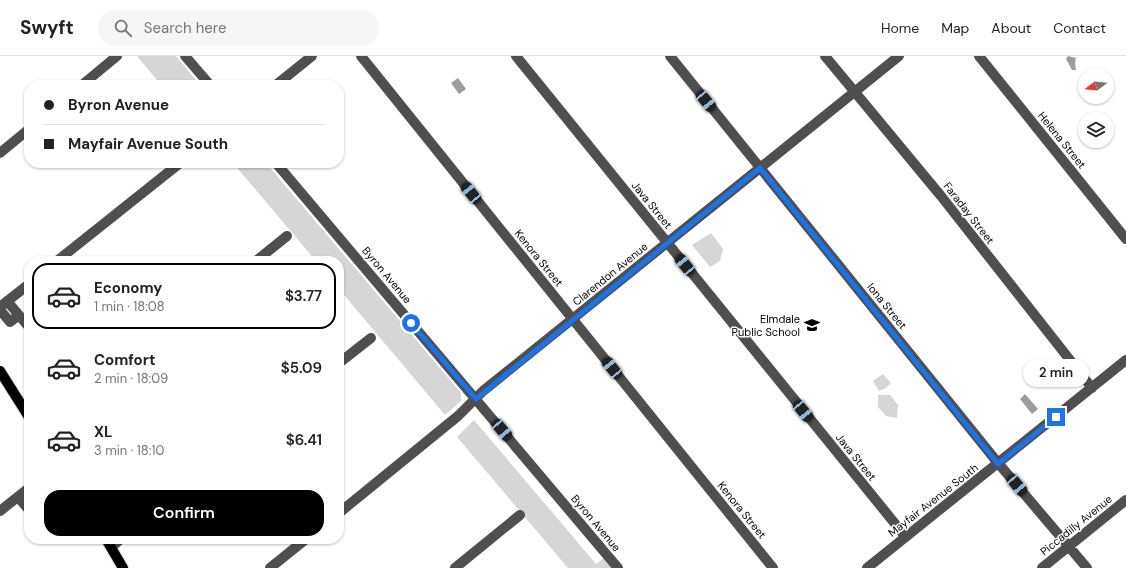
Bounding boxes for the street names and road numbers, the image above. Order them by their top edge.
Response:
street label: Helena Street [1035,109,1089,171]
street label: Java Street [629,178,675,232]
street label: Faraday Street [941,179,997,247]
street label: Kenora Street [512,227,566,289]
street label: Clarendon Avenue [570,239,650,309]
street label: Byron Avenue [359,244,415,306]
street label: Iona Street [864,280,910,332]
street label: Java Street [833,430,879,484]
street label: Mayfair Avenue South [885,460,981,540]
street label: Kenora Street [715,479,769,541]
street label: Byron Avenue [568,492,624,554]
street label: Piccadilly Avenue [1037,492,1115,558]

